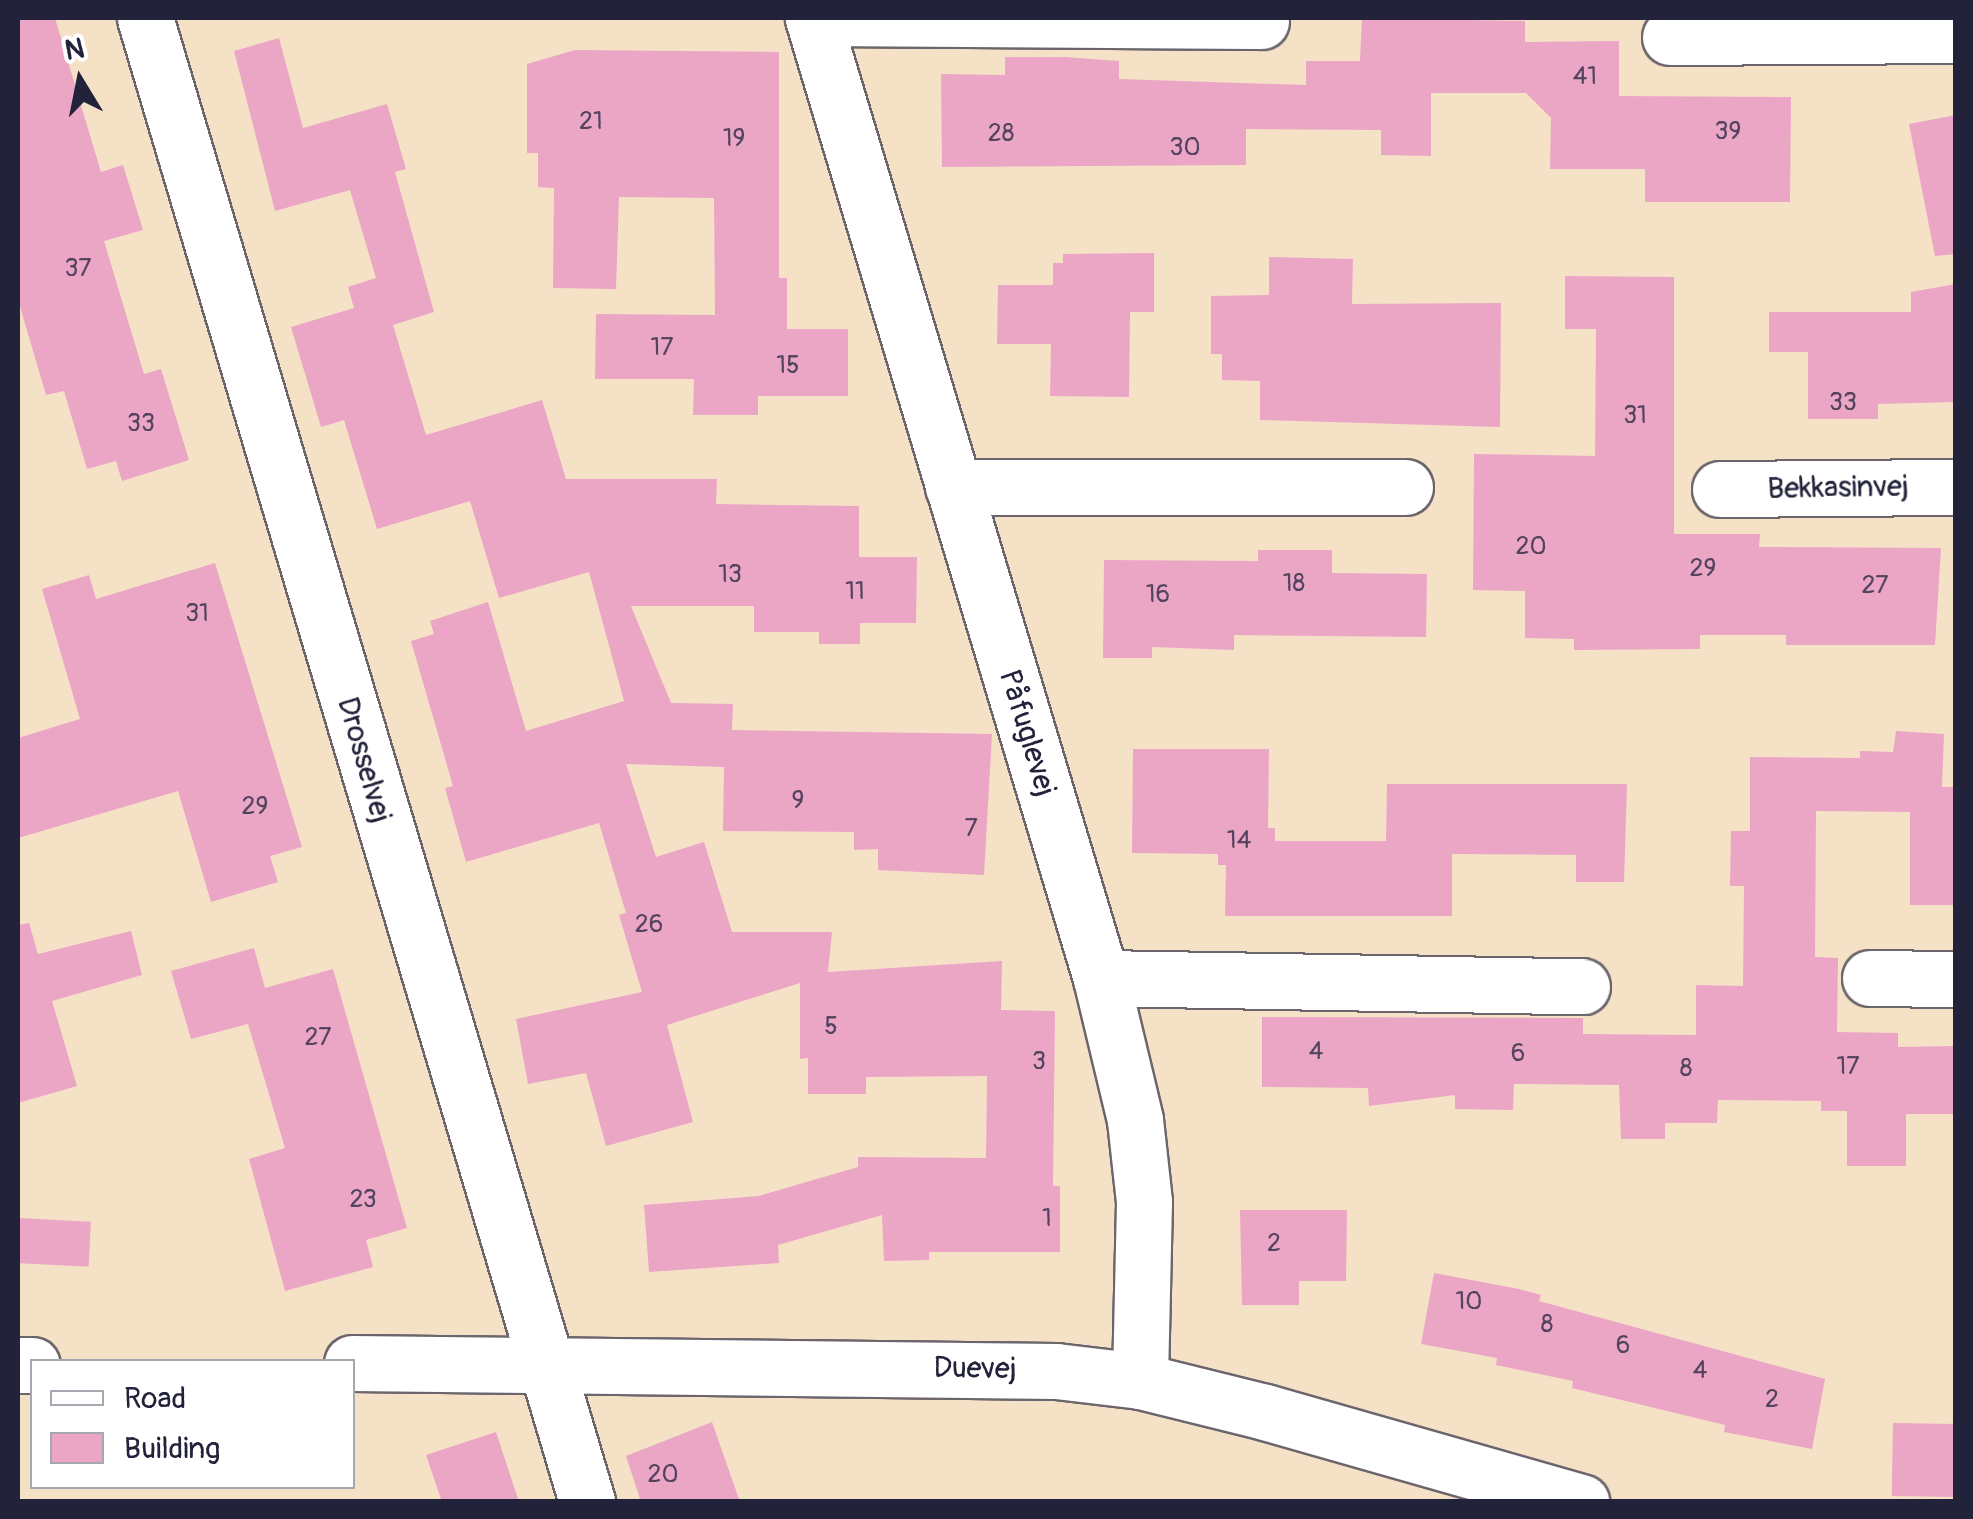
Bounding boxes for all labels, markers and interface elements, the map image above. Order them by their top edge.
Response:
north arrow [30,30,130,130]
text: N [62,31,87,69]
house number: 41 [1573,62,1597,92]
house number: 21 [579,107,603,137]
house number: 39 [1715,117,1741,147]
house number: 28 [988,119,1014,149]
house number: 19 [723,124,745,154]
house number: 30 [1169,133,1201,163]
house number: 37 [64,254,92,284]
house number: 17 [651,333,673,363]
house number: 15 [776,351,800,381]
house number: 33 [1829,388,1857,418]
house number: 31 [1623,401,1647,431]
house number: 33 [127,409,155,439]
street label: Bekkasinvej [1767,469,1909,507]
house number: 20 [1515,532,1547,562]
house number: 29 [1690,554,1716,584]
house number: 13 [718,560,742,590]
house number: 18 [1283,569,1305,599]
house number: 27 [1861,571,1889,601]
house number: 11 [845,577,865,607]
house number: 16 [1146,580,1170,610]
house number: 31 [185,599,209,629]
street label: Påfuglevej [991,665,1063,801]
street label: Drosselvej [329,693,399,827]
house number: 9 [792,786,804,816]
house number: 29 [242,792,268,822]
house number: 7 [964,814,978,844]
house number: 14 [1227,826,1251,856]
house number: 26 [635,910,663,940]
house number: 5 [824,1012,838,1042]
house number: 27 [304,1023,332,1053]
house number: 4 [1309,1037,1323,1067]
house number: 6 [1511,1039,1525,1069]
house number: 3 [1032,1047,1046,1077]
house number: 17 [1837,1052,1859,1082]
house number: 8 [1680,1054,1692,1084]
house number: 23 [349,1185,377,1215]
house number: 1 [1042,1204,1052,1234]
house number: 2 [1267,1229,1281,1259]
house number: 10 [1456,1287,1482,1317]
house number: 8 [1541,1310,1553,1340]
house number: 6 [1616,1331,1630,1361]
street label: Duevej [933,1350,1017,1388]
house number: 4 [1693,1356,1707,1386]
legend [30,1359,355,1489]
text: Road [124,1380,186,1417]
house number: 2 [1765,1385,1779,1415]
text: Building [124,1430,220,1467]
house number: 20 [647,1460,679,1490]

